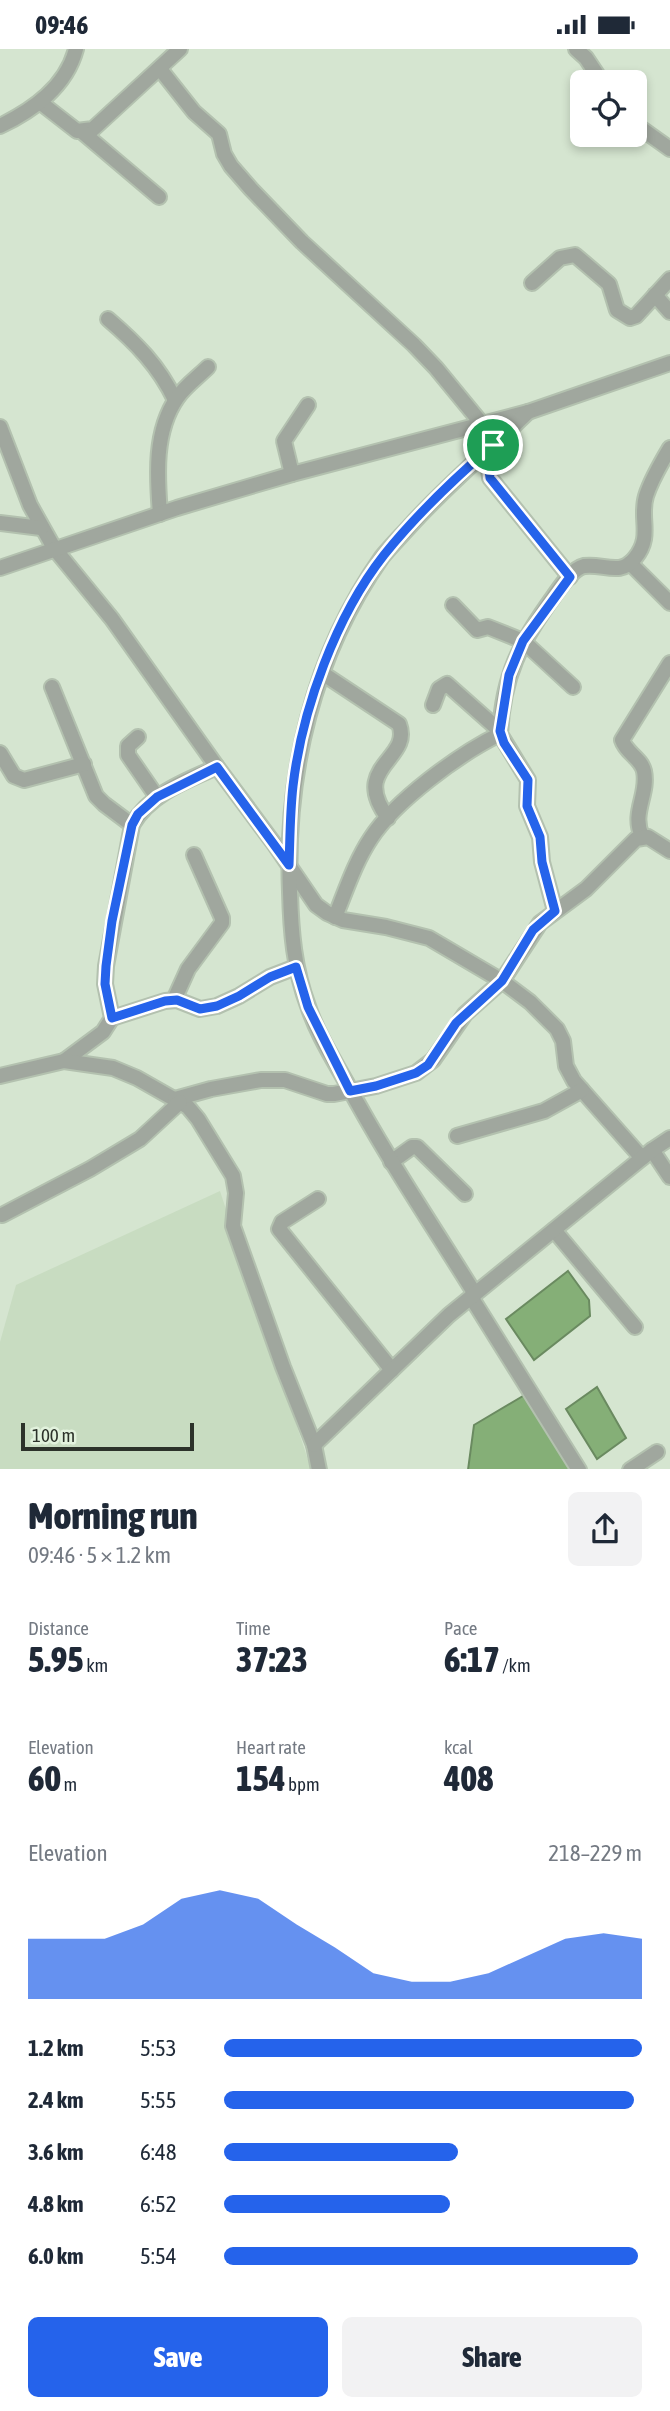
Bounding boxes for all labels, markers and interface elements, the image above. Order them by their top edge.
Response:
text: 09:46 [35,10,89,40]
map controls [570,70,647,147]
button: locate [570,70,647,147]
pin [463,415,523,475]
icon: arrive [474,426,512,464]
scale bar [21,1421,194,1452]
text: 100 m [32,1424,75,1446]
button: share [568,1492,642,1566]
text: Morning run [28,1494,198,1537]
text: 09:46 · 5 × 1.2 km [28,1542,171,1568]
text: Distance [28,1617,89,1639]
text: Time [236,1617,271,1639]
text: Pace [444,1617,477,1639]
text: 5.95 [28,1639,84,1679]
text: 37:23 [236,1639,308,1679]
text: 6:17 [444,1639,500,1679]
text: km [84,1654,108,1676]
text: /km [500,1654,531,1676]
text: Elevation [28,1736,94,1758]
text: Heart rate [236,1736,306,1758]
text: kcal [444,1736,473,1758]
text: 60 [28,1758,61,1798]
text: 154 [236,1758,285,1798]
text: 408 [444,1758,493,1798]
text: m [61,1773,77,1795]
text: bpm [285,1773,320,1795]
text: Elevation [28,1840,108,1866]
text: 218–229 m [548,1840,642,1866]
text: 1.2 km [28,2035,84,2061]
text: 5:53 [140,2035,177,2061]
text: 2.4 km [28,2087,84,2113]
text: 5:55 [140,2087,177,2113]
text: 3.6 km [28,2139,84,2165]
text: 6:48 [140,2139,177,2165]
text: 4.8 km [28,2191,84,2217]
text: 6:52 [140,2191,177,2217]
text: 6.0 km [28,2243,84,2269]
text: 5:54 [140,2243,177,2269]
button: Save [28,2317,328,2397]
button: Share [342,2317,642,2397]

